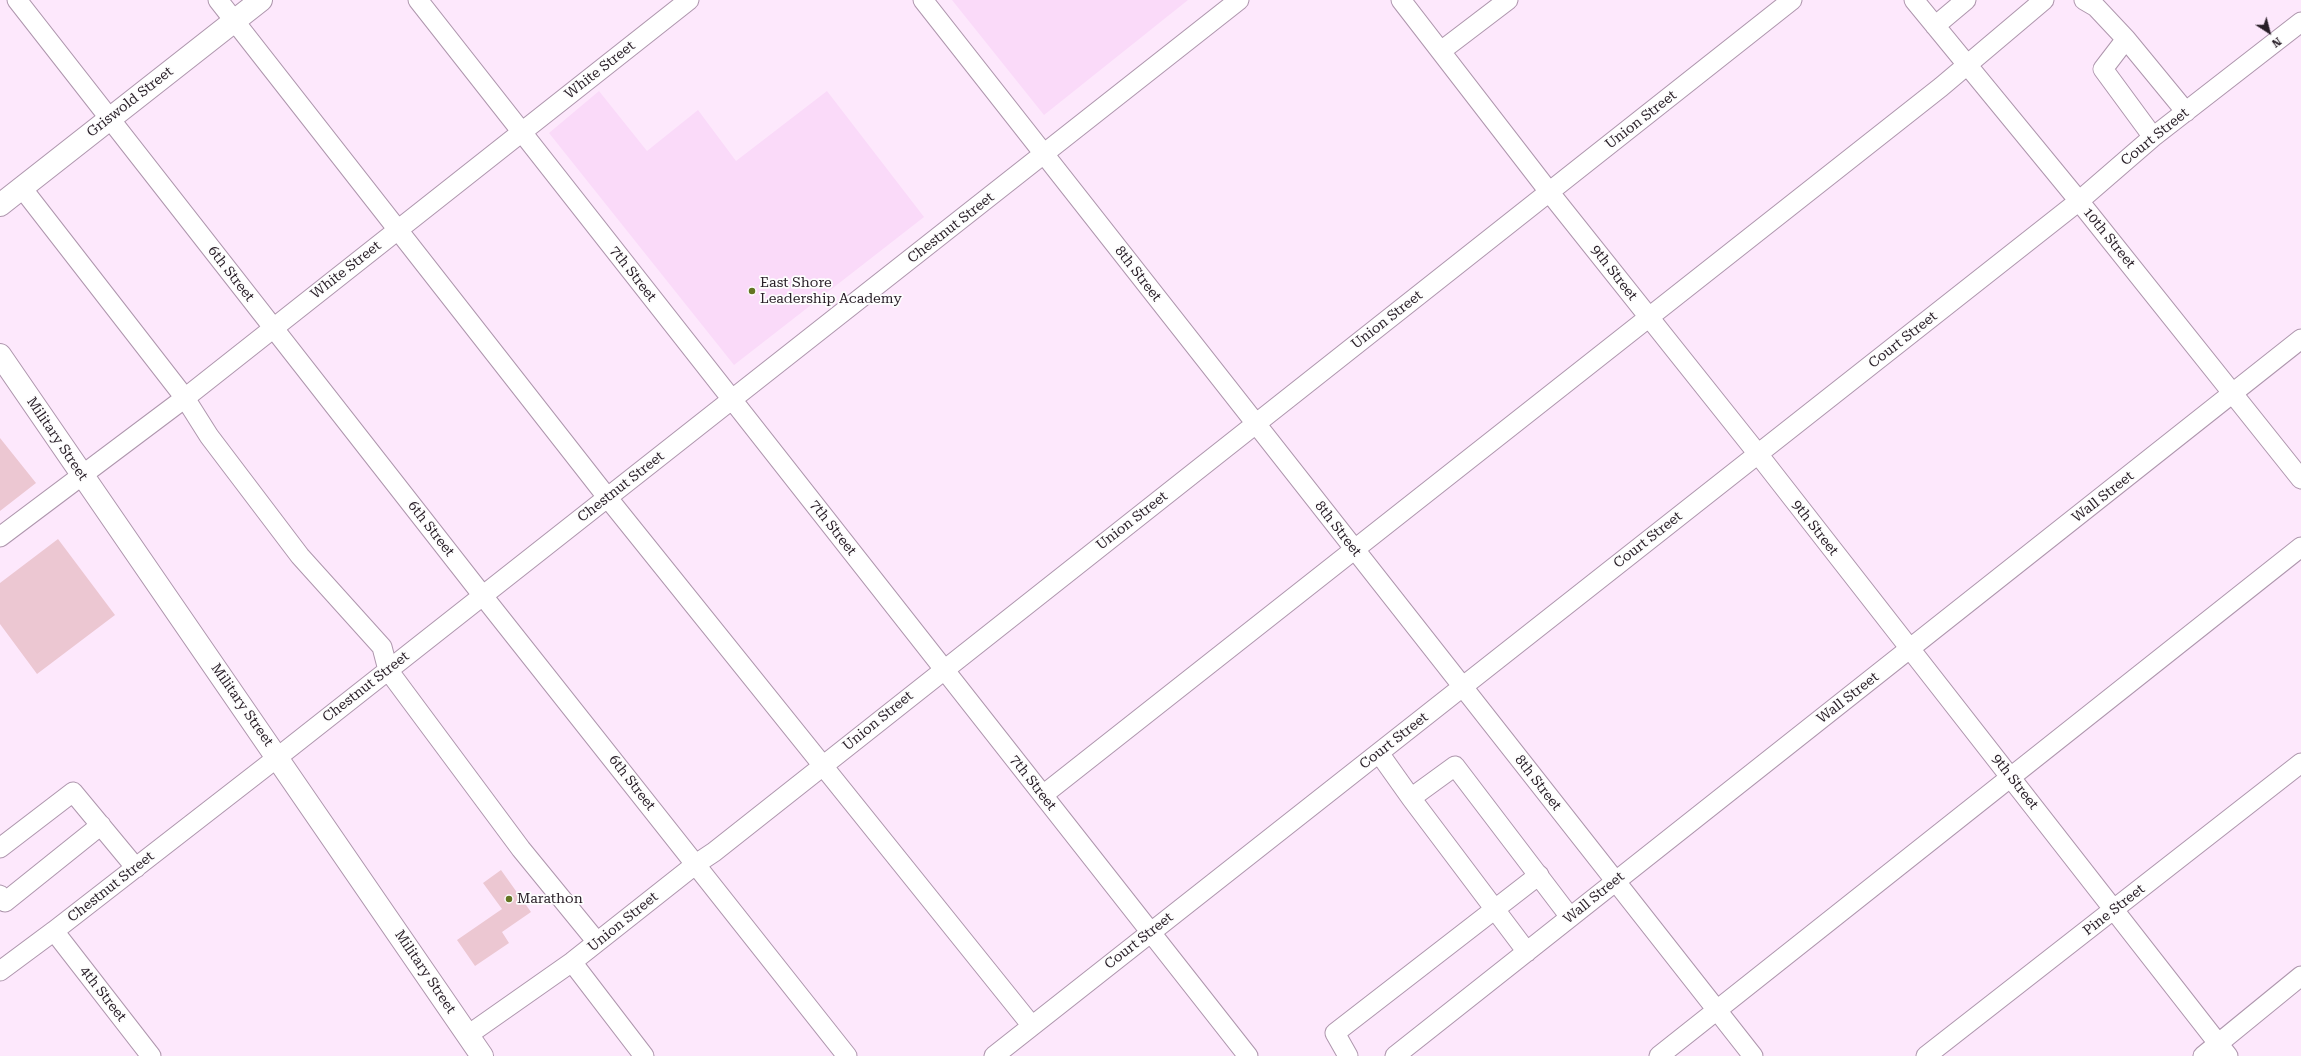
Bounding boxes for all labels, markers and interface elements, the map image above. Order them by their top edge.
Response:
north arrow [2249,12,2289,52]
text: N [2269,34,2284,50]
street label: White Street [562,37,638,103]
street label: Griswold Street [84,63,176,141]
street label: Union Street [1602,87,1680,153]
street label: Court Street [2118,105,2192,169]
street label: Chestnut Street [904,189,998,267]
street label: 10th Street [2079,204,2139,272]
street label: White Street [308,237,384,303]
street label: 9th Street [1587,242,1641,304]
street label: 6th Street [204,243,258,305]
street label: 7th Street [606,243,660,305]
street label: 8th Street [1111,243,1165,305]
place label: East Shore Leadership Academy [760,275,902,308]
marker: East Shore Leadership Academy [747,286,757,296]
street label: Union Street [1348,287,1426,353]
street label: Court Street [1865,308,1941,372]
street label: Military Street [23,394,91,484]
street label: Chestnut Street [574,448,668,526]
street label: Wall Street [2069,468,2137,526]
street label: Union Street [1093,488,1171,554]
street label: 7th Street [806,497,860,559]
street label: 9th Street [1788,497,1842,559]
street label: 6th Street [404,498,458,560]
street label: 8th Street [1311,498,1365,560]
street label: Court Street [1610,508,1686,572]
street label: Chestnut Street [319,648,413,726]
street label: Military Street [207,660,277,750]
street label: Wall Street [1814,669,1882,727]
street label: Union Street [839,687,917,755]
street label: Court Street [1356,709,1432,773]
street label: 9th Street [1988,751,2042,813]
street label: 6th Street [605,752,659,814]
street label: 7th Street [1006,752,1060,814]
street label: 8th Street [1511,752,1565,814]
street label: Chestnut Street [64,848,158,926]
street label: Wall Street [1560,868,1628,928]
street label: Pine Street [2080,881,2148,939]
street label: Union Street [584,888,662,956]
place label: Marathon [517,891,583,907]
marker: Marathon [504,894,514,904]
street label: Court Street [1101,909,1177,973]
street label: Military Street [391,927,459,1017]
street label: 4th Street [76,963,130,1025]

